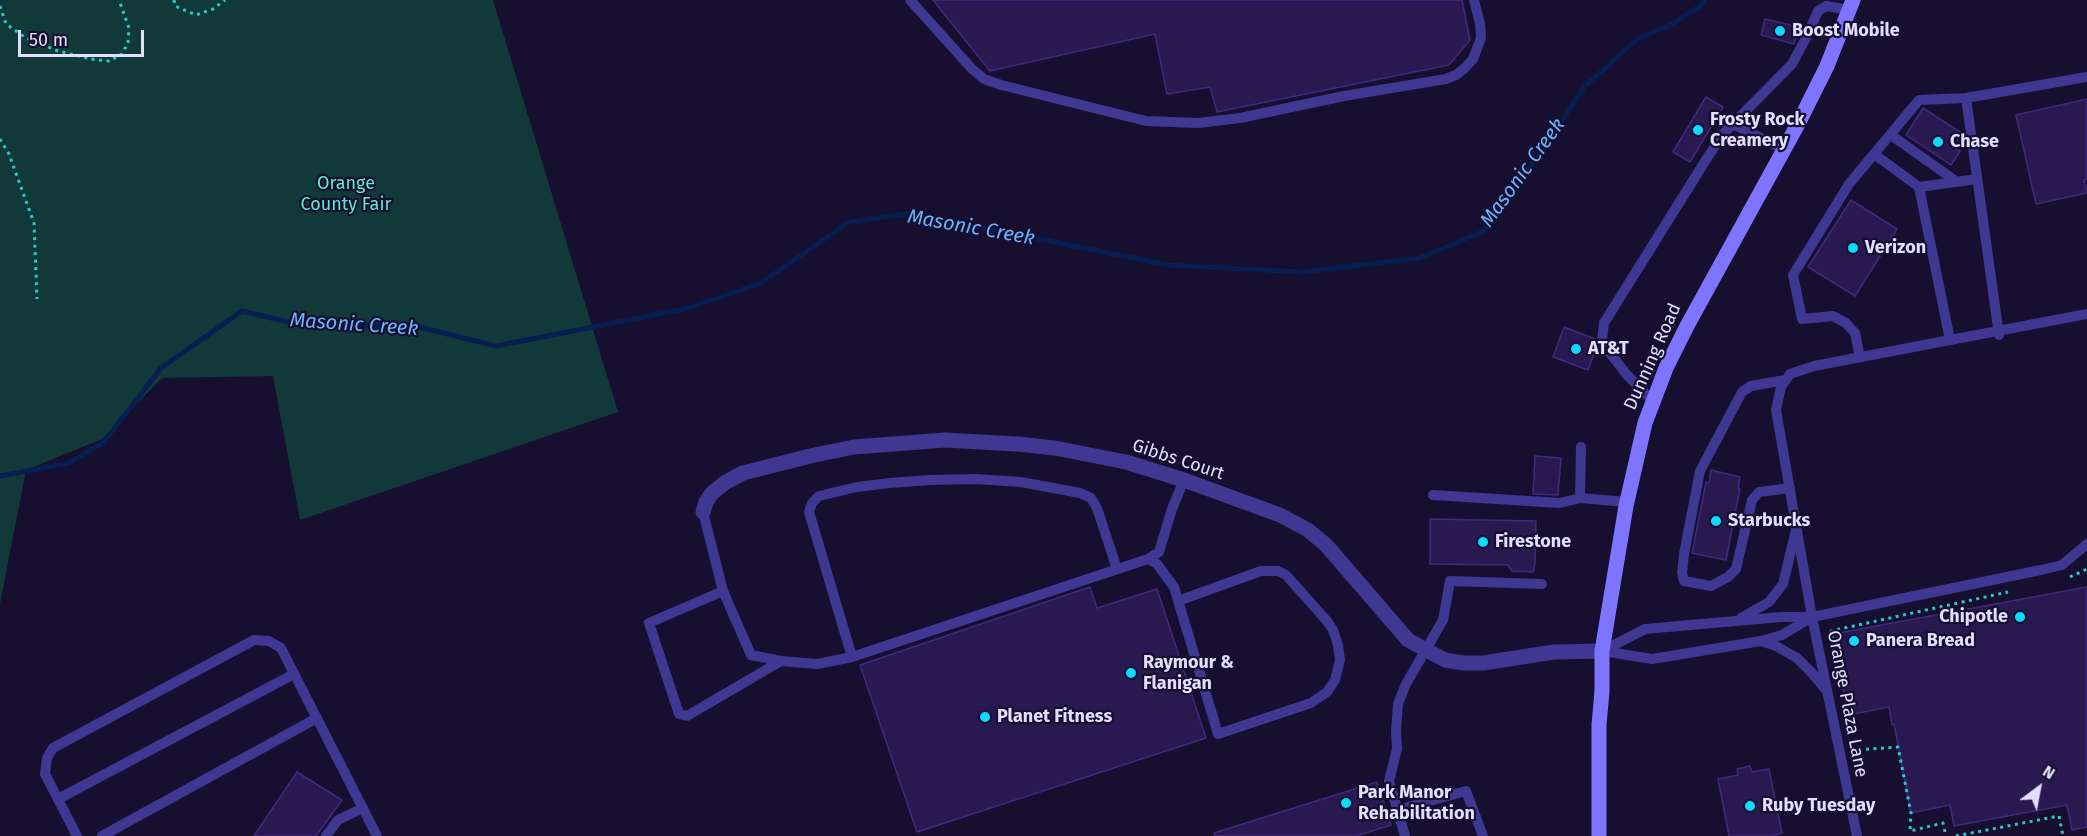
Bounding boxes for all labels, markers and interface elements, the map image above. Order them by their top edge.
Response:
scale bar [21,18,147,56]
place label: Boost Mobile [1792,20,1900,42]
marker: Boost Mobile [1773,24,1787,38]
text: 50 m [29,29,68,51]
place label: Frosty Rock Creamery [1710,109,1804,152]
water label: Masonic Creek [1475,114,1571,232]
marker: Frosty Rock Creamery [1691,123,1705,137]
place label: Chase [1950,131,1999,153]
marker: Chase [1931,135,1945,149]
park label: Orange County Fair [301,173,391,216]
water label: Masonic Creek [906,205,1036,251]
place label: Verizon [1865,237,1926,259]
marker: Verizon [1846,241,1860,255]
street label: Dunning Road [1620,300,1686,414]
water label: Masonic Creek [289,309,419,341]
place label: AT&T [1588,338,1629,360]
marker: AT&T [1569,342,1583,356]
street label: Gibbs Court [1129,435,1227,485]
place label: Starbucks [1728,510,1810,532]
marker: Starbucks [1709,514,1723,528]
place label: Firestone [1495,531,1571,553]
marker: Firestone [1476,535,1490,549]
place label: Chipotle [1939,606,2008,628]
marker: Chipotle [2013,610,2027,624]
street label: Orange Plaza Lane [1822,629,1872,779]
place label: Panera Bread [1866,630,1975,652]
marker: Panera Bread [1847,634,1861,648]
place label: Raymour & Flanigan [1143,652,1234,694]
marker: Raymour & Flanigan [1124,666,1138,680]
place label: Planet Fitness [997,706,1112,728]
marker: Planet Fitness [978,710,992,724]
north arrow [2009,758,2069,818]
text: N [2039,761,2058,783]
place label: Park Manor Rehabilitation [1358,782,1475,824]
place label: Ruby Tuesday [1762,795,1875,817]
marker: Park Manor Rehabilitation [1339,796,1353,810]
marker: Ruby Tuesday [1743,799,1757,813]

